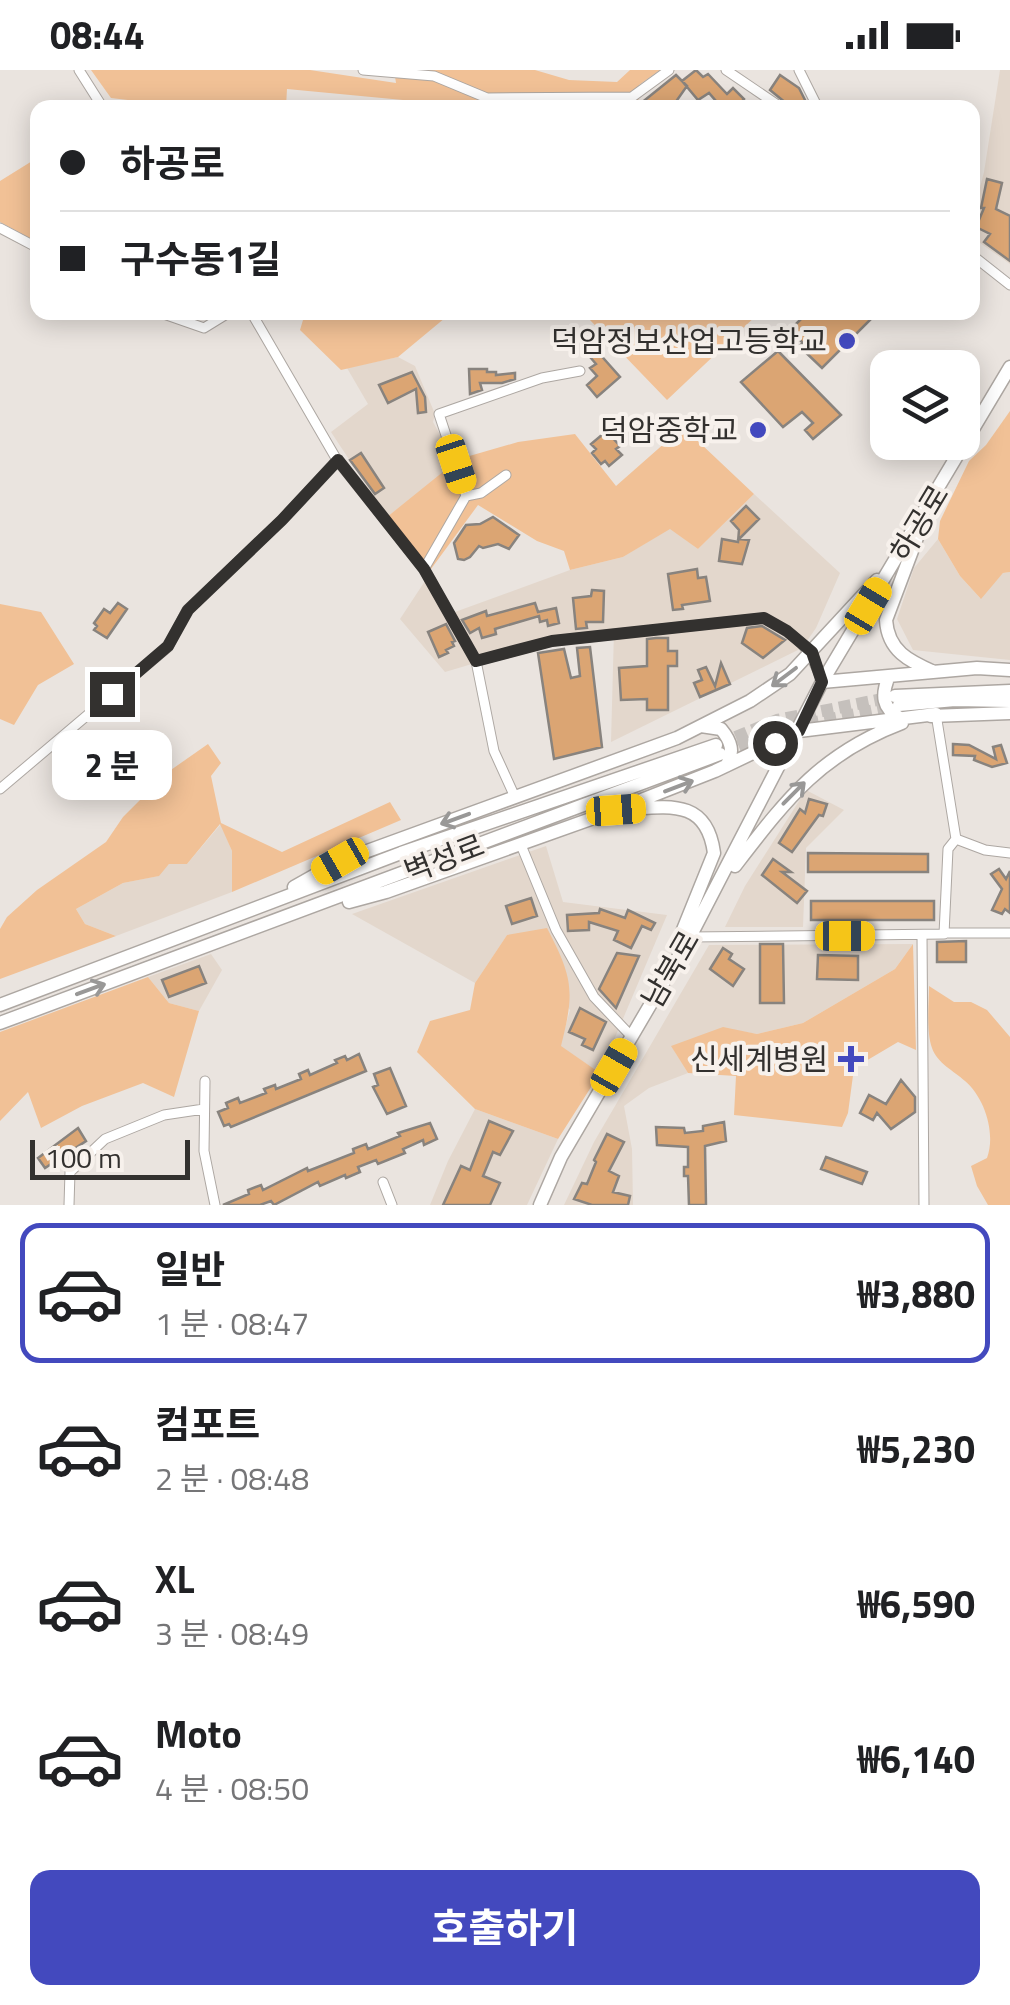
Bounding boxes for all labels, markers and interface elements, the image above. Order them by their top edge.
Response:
text: 08:44 [50,6,145,64]
text: 하공로 [120,134,225,192]
text: 구수동1길 [120,230,281,288]
place label: 덕암정보산업고등학교 [551,318,827,364]
marker: 덕암정보산업고등학교 [836,330,858,352]
map controls [870,350,980,460]
button: layers [870,350,980,460]
place label: 덕암중학교 [600,407,738,453]
marker: 덕암중학교 [747,419,769,441]
car [432,431,480,497]
street label: 하공로 [878,476,960,570]
car [840,573,896,639]
one-way arrow [771,666,798,687]
route end [90,672,135,717]
route start [753,721,798,766]
callout: 2 분 [52,729,172,799]
text: 2 분 [85,741,139,789]
one-way arrow [663,775,693,793]
one-way arrow [782,781,806,805]
car [585,793,647,827]
one-way arrow [440,811,471,829]
street label: 벽성로 [397,822,491,894]
car [307,833,373,889]
car [815,921,875,951]
street label: 남북로 [629,922,711,1016]
one-way arrow [76,979,106,997]
car [586,1034,642,1100]
place label: 신세계병원 [690,1036,828,1082]
marker: 신세계병원 [838,1046,864,1072]
scale bar [30,1135,190,1180]
text: 100 m [45,1136,122,1179]
text: 일반 [155,1240,225,1298]
icon: car [35,1248,125,1338]
text: ₩3,880 [857,1265,975,1323]
text: 1 분 · 08:47 [155,1299,309,1347]
text: 컴포트 [155,1395,260,1453]
icon: car [35,1403,125,1493]
text: ₩5,230 [857,1420,975,1478]
text: 2 분 · 08:48 [155,1454,309,1502]
text: XL [155,1550,195,1608]
icon: car [35,1558,125,1648]
text: ₩6,590 [857,1575,975,1633]
text: 3 분 · 08:49 [155,1609,309,1657]
text: Moto [155,1705,242,1763]
icon: car [35,1713,125,1803]
text: ₩6,140 [857,1730,975,1788]
text: 4 분 · 08:50 [155,1764,309,1812]
button: 호출하기 [30,1870,980,1985]

